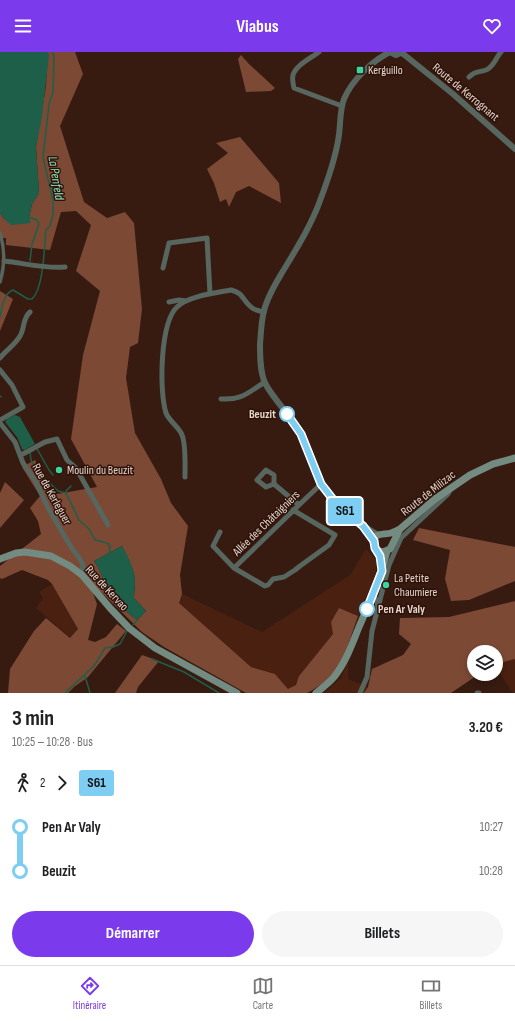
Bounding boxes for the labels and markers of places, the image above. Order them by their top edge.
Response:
place label: Kerguillo [368,63,403,78]
marker: Kerguillo [355,65,365,75]
marker: Beuzit [279,406,295,422]
place label: Beuzit [249,407,276,422]
place label: Moulin du Beuzit [67,463,134,478]
marker: Moulin du Beuzit [54,465,64,475]
place label: La Petite Chaumiere [394,571,438,600]
marker: La Petite Chaumiere [381,580,391,590]
marker: Pen Ar Valy [359,601,375,617]
place label: Pen Ar Valy [378,602,425,617]

